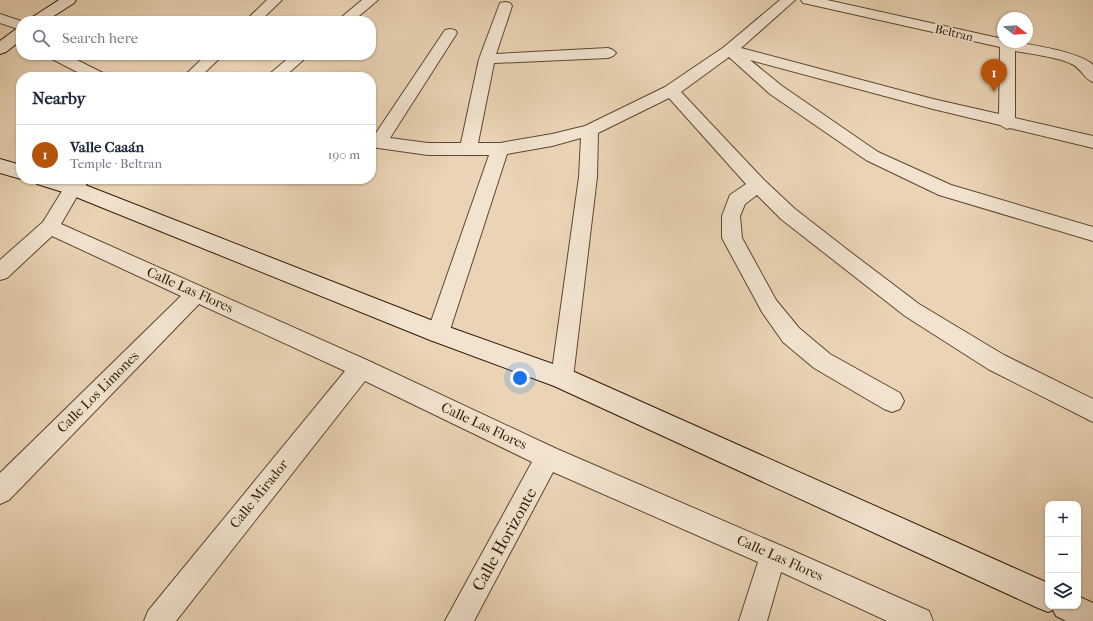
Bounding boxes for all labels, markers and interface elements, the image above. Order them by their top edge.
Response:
north arrow [997,12,1033,48]
search box [16,16,376,60]
street label: Beltran [934,22,975,44]
icon: search [30,27,52,49]
text: Search here [62,29,138,47]
pin: 1 [981,59,1007,92]
text: Nearby [32,88,86,108]
text: Valle Caaán [70,138,144,156]
text: 1 [43,147,47,162]
text: 190 m [328,147,360,162]
text: Temple · Beltran [70,156,162,171]
street label: Calle Las Flores [144,263,236,317]
street label: Calle Los Limones [54,348,142,436]
your location [510,368,530,388]
street label: Calle Las Flores [438,399,530,453]
street label: Calle Mirador [226,456,292,532]
street label: Calle Horizonte [467,483,541,594]
map controls [1045,501,1081,609]
button: + [1045,501,1081,537]
street label: Calle Las Flores [734,531,826,585]
button: − [1045,537,1081,573]
button: layers [1045,573,1081,609]

